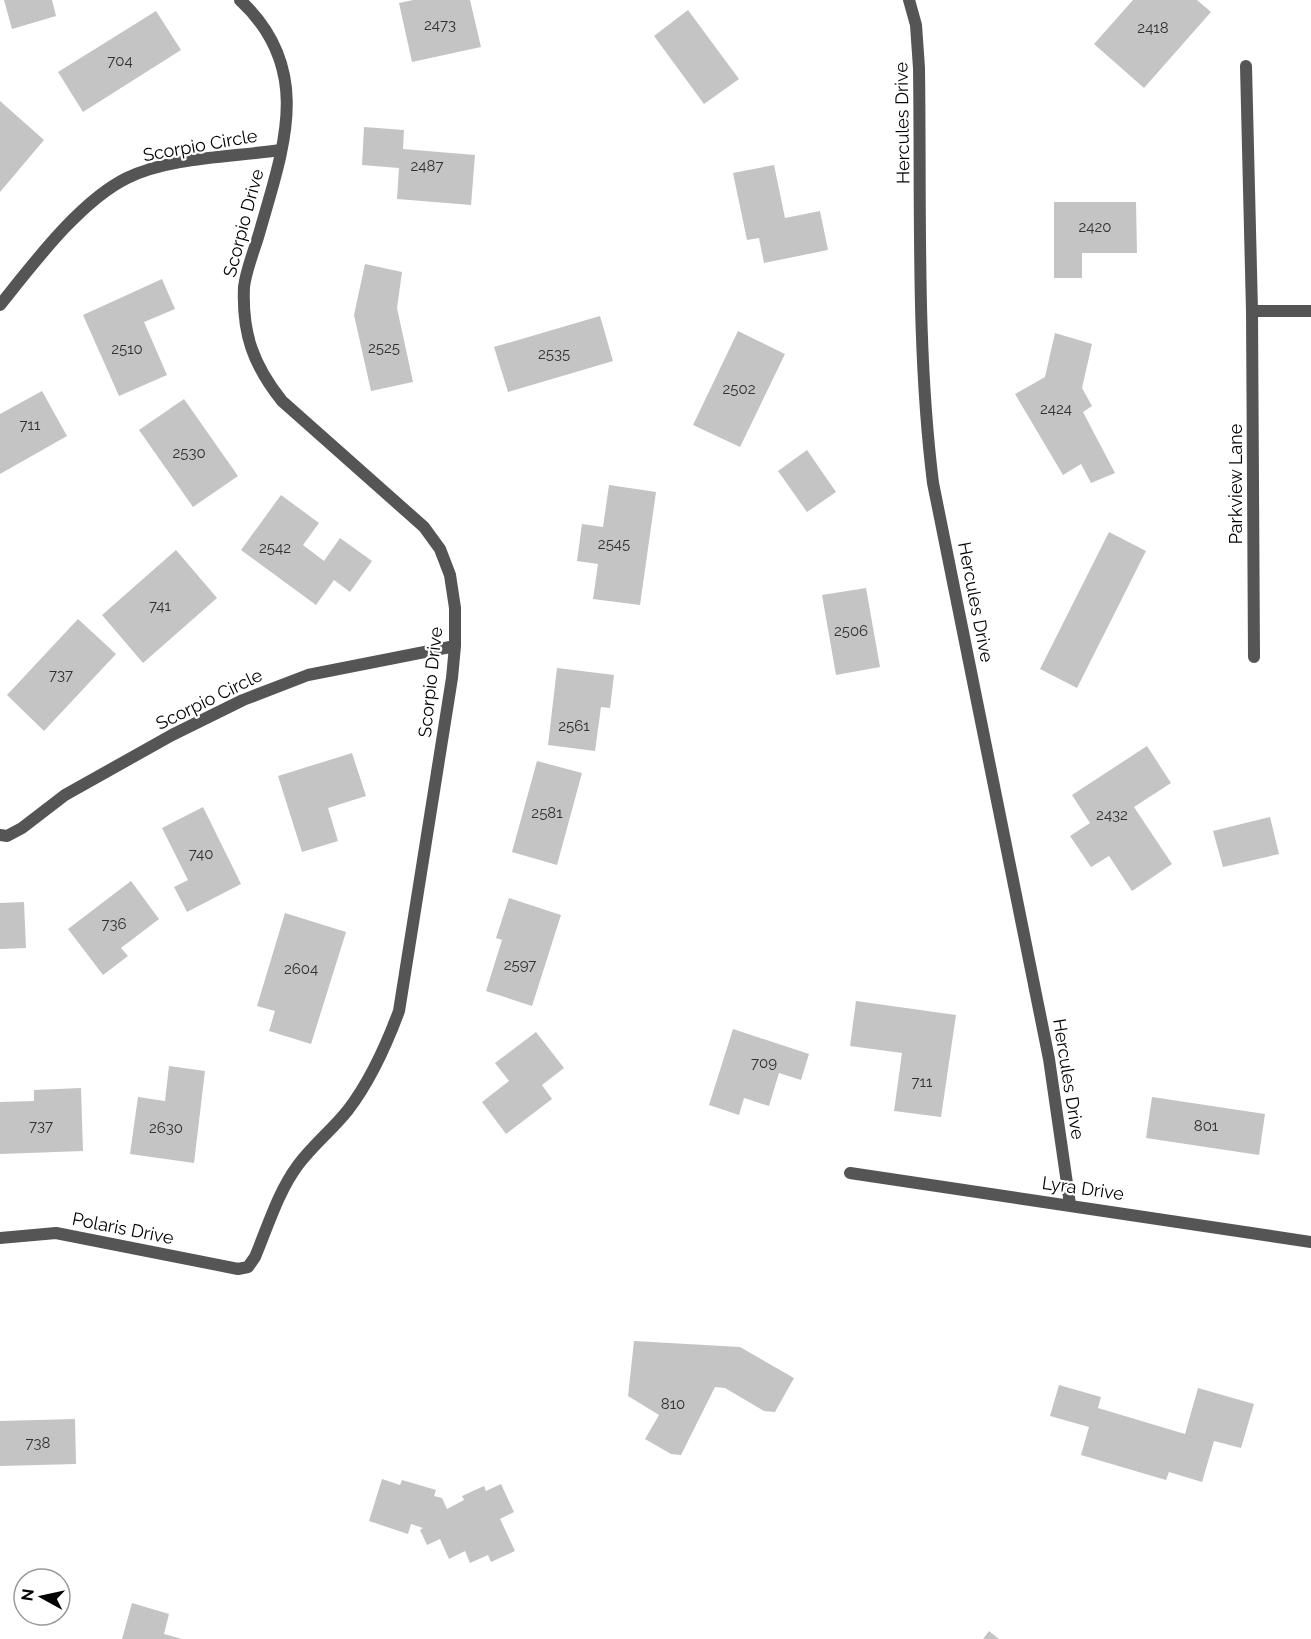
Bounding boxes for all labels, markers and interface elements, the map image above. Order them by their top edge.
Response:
house number: 2473 [424,16,456,34]
house number: 2418 [1137,19,1169,37]
house number: 704 [107,52,133,70]
street label: Hercules Drive [890,61,914,184]
street label: Scorpio Circle [141,125,259,165]
house number: 2487 [411,157,443,175]
street label: Scorpio Drive [218,166,268,279]
house number: 2420 [1078,218,1112,236]
house number: 2525 [368,339,400,357]
house number: 2510 [111,340,143,358]
house number: 2535 [538,345,570,363]
house number: 2502 [723,380,756,398]
house number: 2424 [1040,400,1072,418]
house number: 711 [20,416,41,434]
street label: Parkview Lane [1225,423,1246,544]
house number: 2530 [172,444,206,462]
house number: 2545 [598,535,630,553]
house number: 2542 [259,539,291,557]
street label: Hercules Drive [954,540,998,664]
house number: 741 [149,597,172,615]
house number: 2506 [834,622,868,640]
street label: Scorpio Drive [414,625,446,738]
street label: Scorpio Circle [152,664,266,734]
house number: 737 [49,666,73,684]
house number: 2561 [558,717,590,735]
house number: 2581 [531,804,563,822]
house number: 2432 [1096,806,1128,824]
house number: 740 [189,845,213,863]
house number: 736 [101,915,127,933]
house number: 2597 [504,956,536,974]
house number: 2604 [284,960,318,978]
street label: Hercules Drive [1049,1017,1089,1141]
house number: 709 [751,1054,777,1072]
house number: 711 [912,1073,933,1091]
house number: 737 [29,1117,53,1135]
house number: 801 [1194,1117,1219,1135]
house number: 2630 [149,1119,183,1137]
street label: Lyra Drive [1041,1172,1126,1204]
street label: Polaris Drive [70,1208,176,1248]
house number: 810 [661,1395,685,1413]
house number: 738 [26,1434,51,1452]
north arrow [12,1567,72,1627]
text: N [17,1588,38,1602]

